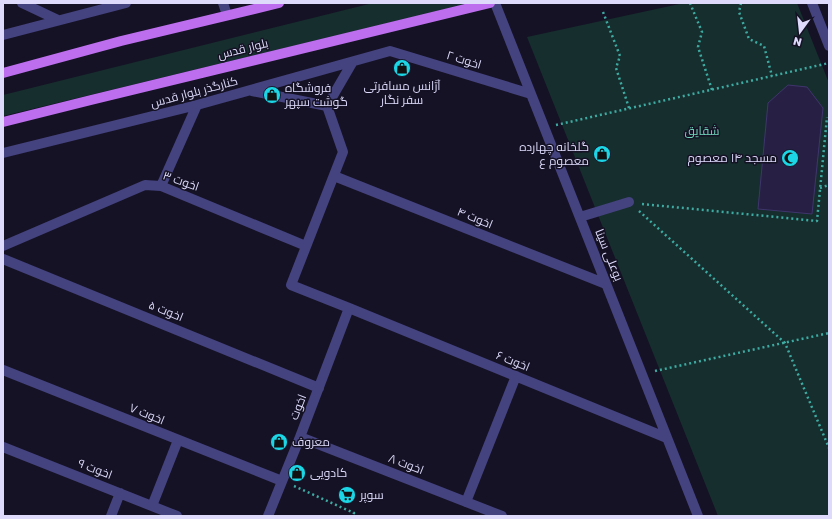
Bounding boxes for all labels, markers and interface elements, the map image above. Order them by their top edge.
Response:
north arrow [780,12,820,52]
street label: بلوار قدس [216,35,270,62]
text: N [792,35,803,50]
street label: اخوت ۲ [445,47,483,72]
shop icon: آژانس مسافرتی سفر نگار [392,58,412,78]
street label: کنارگذر بلوار قدس [149,73,239,110]
place label: آژانس مسافرتی سفر نگار [363,78,441,107]
place label: فروشگاه گوشت سپهر [284,80,348,110]
shop icon: فروشگاه گوشت سپهر [262,85,282,105]
park label: شقایق [684,123,720,138]
place label: گلخانه چهارده معصوم ع [519,139,589,169]
shop icon: گلخانه چهارده معصوم ع [592,144,612,164]
mosque icon: مسجد ۱۴ معصوم [780,148,800,168]
place label: مسجد ۱۴ معصوم [688,150,777,166]
street label: اخوت ۳ [161,167,201,194]
street label: اخوت ۴ [455,204,495,231]
street label: بوعلی سینا [592,226,627,283]
street label: اخوت ۵ [147,297,186,324]
street label: اخوت ۶ [494,347,532,374]
street label: اخوت [286,392,309,422]
street label: اخوت ۷ [127,400,167,427]
shop icon: معروف [269,432,289,452]
place label: معروف [292,434,330,449]
street label: اخوت ۸ [386,450,426,477]
street label: اخوت ۹ [76,455,114,482]
shop icon: کادویی [287,463,307,483]
place label: کادویی [310,465,347,480]
supermarket icon: سوپر [337,485,357,505]
place label: سوپر [359,487,384,504]

